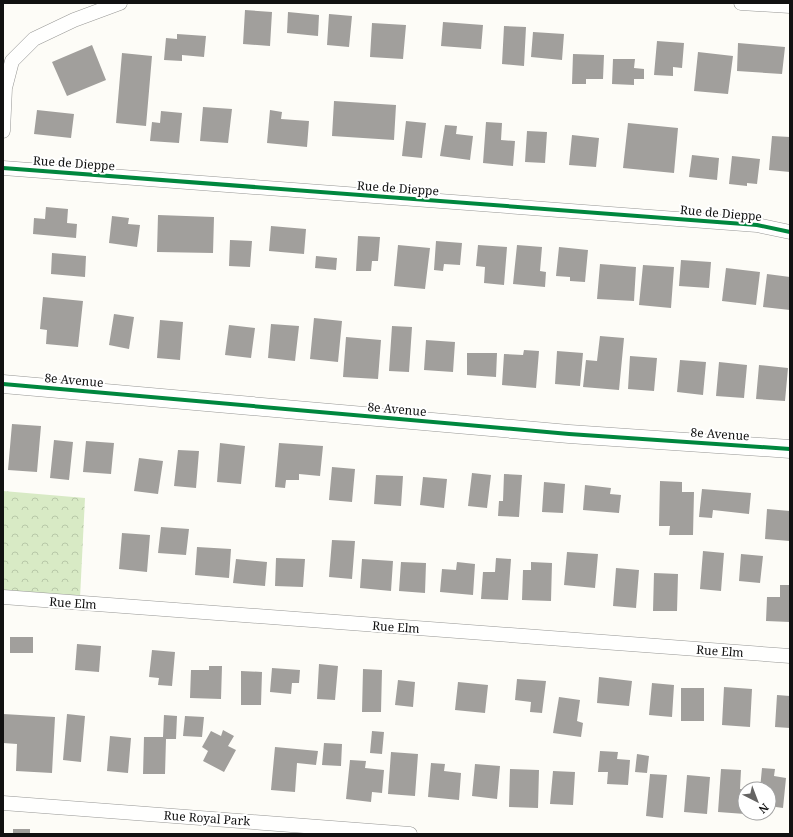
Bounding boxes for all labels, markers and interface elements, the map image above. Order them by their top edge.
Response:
street label: Rue de Dieppe [32,152,116,174]
street label: Rue de Dieppe [356,177,440,199]
street label: Rue de Dieppe [679,201,763,225]
street label: 8e Avenue [44,369,104,391]
street label: 8e Avenue [367,398,427,420]
street label: 8e Avenue [690,423,750,445]
street label: Rue Elm [49,593,97,613]
street label: Rue Elm [372,617,420,637]
street label: Rue Elm [696,641,744,661]
north arrow [737,781,777,821]
text: N [756,800,772,817]
street label: Rue Royal Park [163,806,252,830]

